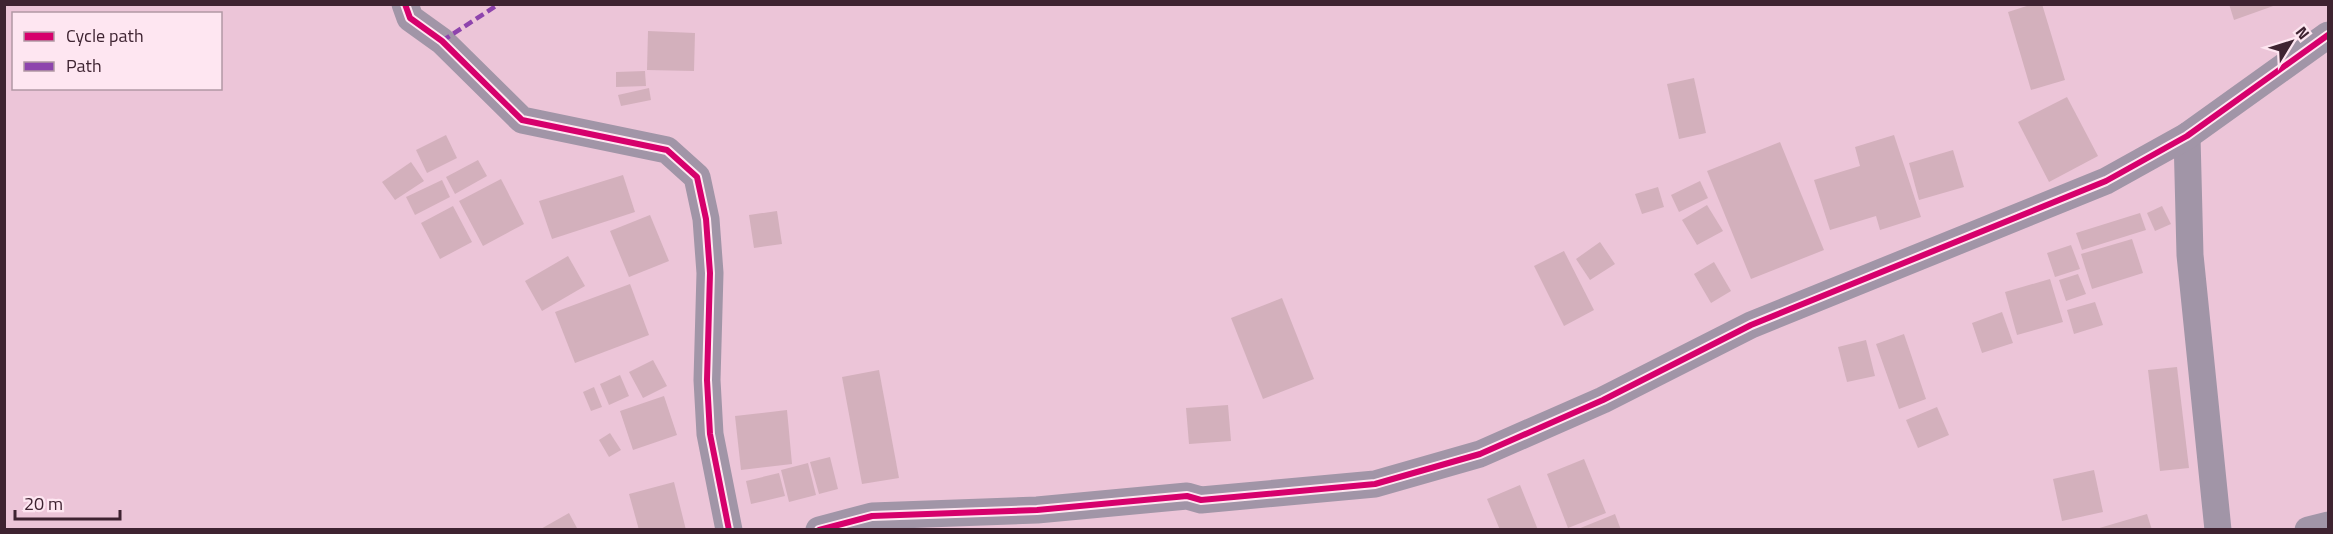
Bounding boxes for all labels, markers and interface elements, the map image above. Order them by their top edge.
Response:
legend [12,12,222,90]
north arrow [2261,12,2321,72]
text: N [2290,21,2316,45]
text: Cycle path [66,22,144,49]
text: Path [66,52,102,79]
scale bar [15,483,120,521]
text: 20 m [24,490,63,517]

